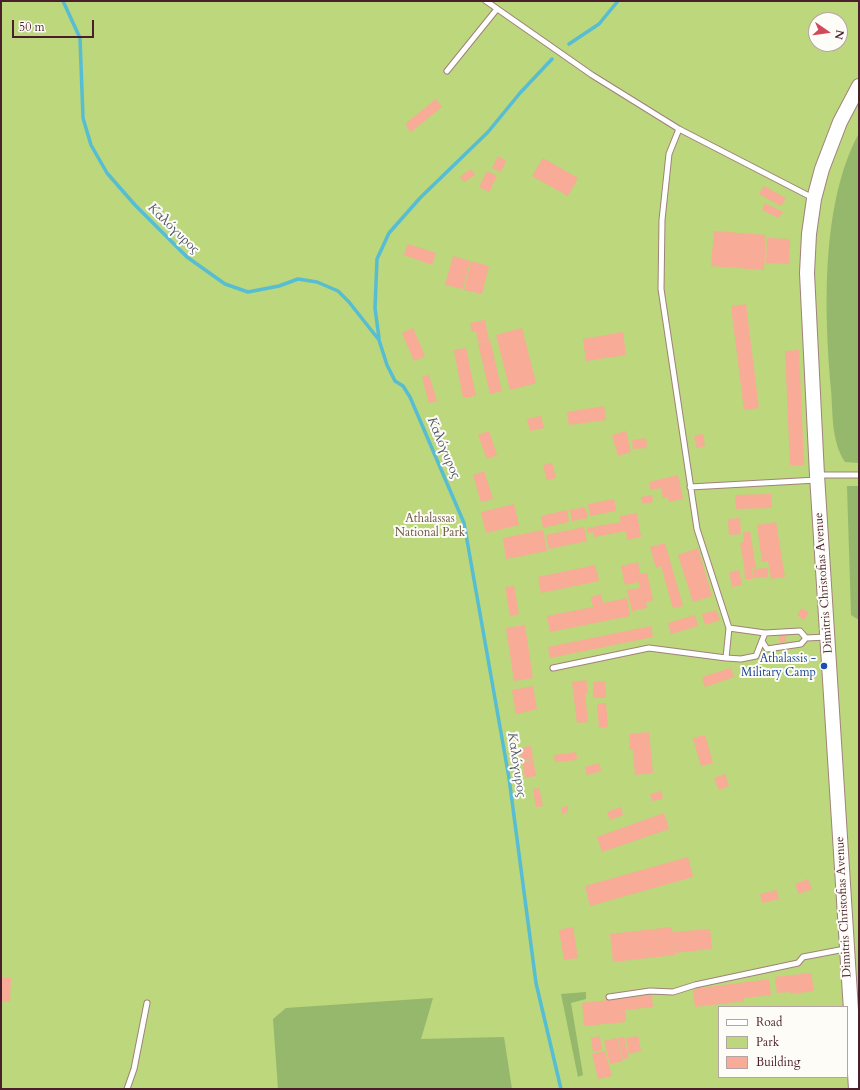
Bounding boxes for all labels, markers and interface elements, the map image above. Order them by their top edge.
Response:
scale bar [14,12,96,38]
north arrow [808,12,848,52]
text: 50 m [19,19,45,35]
text: N [831,28,848,41]
water label: Καλόγυρος [144,201,202,257]
water label: Καλόγυρος [423,415,463,481]
park label: Athalassas National Park [395,512,465,540]
street label: Dimitris Christofias Avenue [812,512,836,654]
place label: Athalassis - Military Camp [741,652,816,680]
marker: Athalassis - Military Camp [819,661,829,671]
water label: Καλόγυρος [503,731,529,799]
street label: Dimitris Christofias Avenue [833,836,855,978]
legend [718,1006,848,1078]
text: Road [756,1014,782,1030]
text: Park [756,1034,779,1050]
text: Building [756,1054,800,1070]

